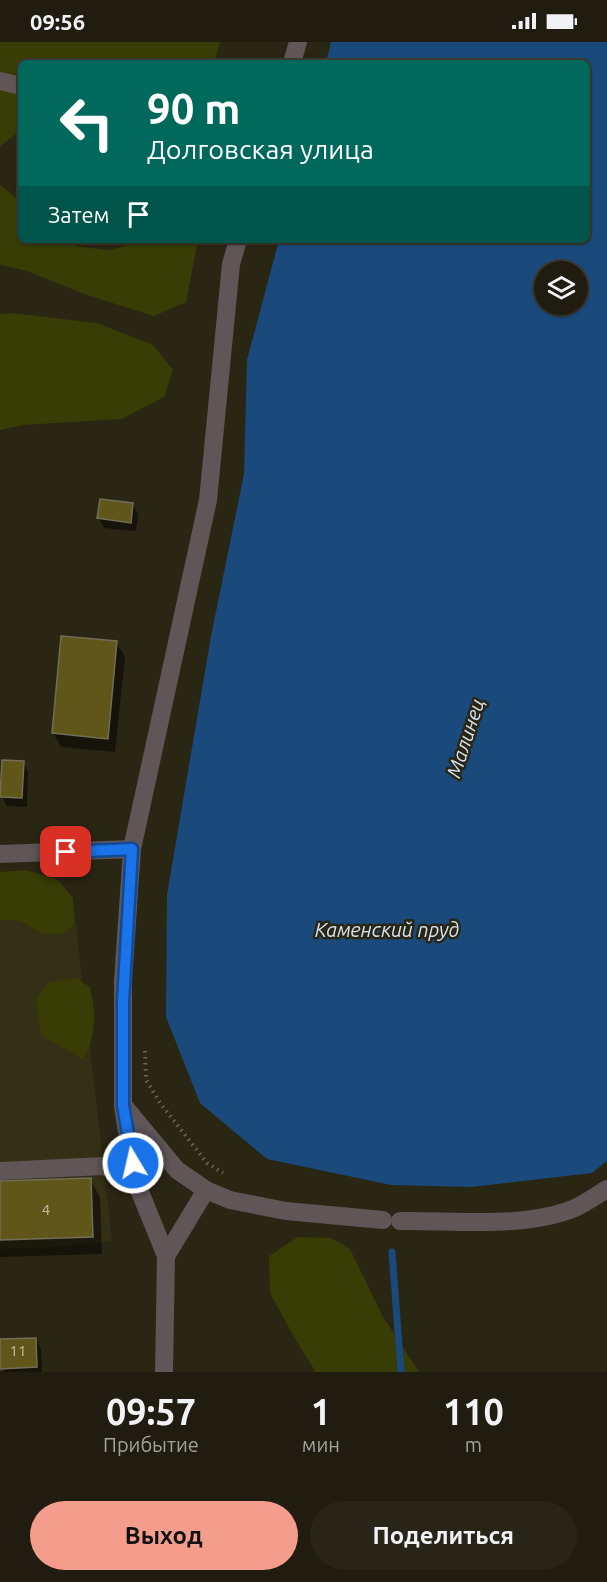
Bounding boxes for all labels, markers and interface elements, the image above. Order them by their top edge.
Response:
text: 09:56 [30,9,85,34]
icon: left [48,84,126,162]
text: 90 m [147,85,241,132]
text: Долговская улица [147,134,374,164]
icon: arrive [122,198,155,231]
text: Затем [48,202,110,227]
map controls [534,261,588,315]
button: layers [534,261,588,315]
water label: Малинец [441,696,489,780]
pin [40,826,91,877]
icon: arrive [49,835,82,868]
water label: Каменский пруд [315,918,459,941]
position arrow [101,1131,165,1195]
house number: 4 [42,1201,50,1218]
house number: 11 [10,1342,26,1359]
text: 09:57 [106,1391,196,1432]
text: 1 [311,1391,331,1432]
text: 110 [443,1391,504,1432]
text: Прибытие [103,1433,199,1456]
text: мин [302,1433,340,1456]
text: m [465,1433,482,1456]
button: Выход [30,1501,298,1570]
button: Поделиться [310,1501,577,1570]

